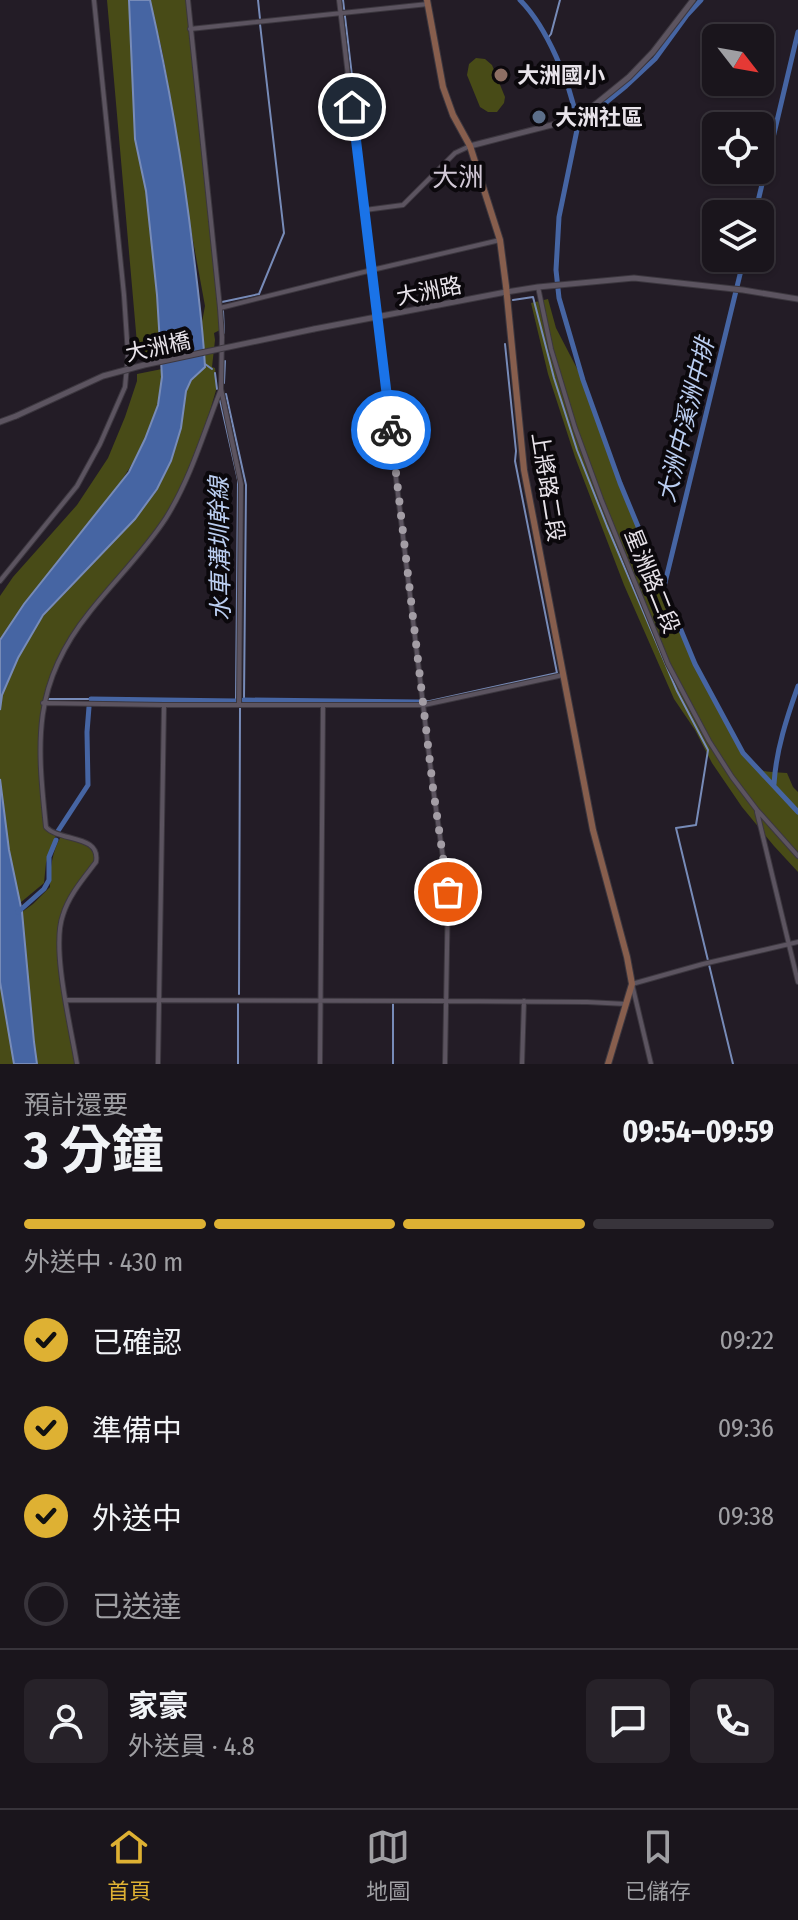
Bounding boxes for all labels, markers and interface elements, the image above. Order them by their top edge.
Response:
north arrow [702,24,774,96]
map controls [702,24,774,272]
place label: 大洲國小 [517,62,605,89]
marker: 大洲國小 [492,66,510,84]
pin [318,73,386,141]
icon: home [330,85,374,129]
place label: 大洲社區 [555,104,643,131]
marker: 大洲社區 [530,108,548,126]
button: locate [702,112,774,184]
district label: 大洲 [432,162,484,193]
button: layers [702,200,774,272]
street label: 大洲路 [394,271,464,311]
street label: 大洲橋 [123,327,193,367]
water label: 大洲中溪洲中排 [652,332,721,505]
courier [351,390,431,470]
icon: bike [369,408,413,452]
street label: 上將路二段 [526,431,570,543]
water label: 水車溝圳幹線 [205,474,235,621]
street label: 星洲路二段 [619,525,685,637]
pin [414,858,482,926]
icon: bag [426,870,470,914]
text: 預計還要 [24,1090,128,1121]
text: 09:54–09:59 [622,1114,774,1150]
text: 3 分鐘 [24,1119,163,1182]
text: 外送中 · 430 m [24,1247,183,1278]
icon: check [24,1318,68,1362]
text: 已確認 [92,1325,182,1361]
text: 09:22 [720,1325,774,1356]
icon: check [24,1406,68,1450]
text: 準備中 [92,1413,182,1449]
text: 09:36 [718,1413,774,1444]
icon: check [24,1494,68,1538]
text: 外送中 [92,1501,182,1537]
text: 09:38 [718,1501,774,1532]
text: 已送達 [92,1589,182,1625]
button: person [24,1679,108,1763]
button: chat [586,1679,670,1763]
button: phone [690,1679,774,1763]
text: 家豪 [128,1688,188,1724]
text: 外送員 · 4.8 [128,1731,255,1762]
tab: 首頁 [107,1825,151,1905]
tab: 地圖 [366,1825,410,1905]
tab: 已儲存 [625,1825,691,1905]

